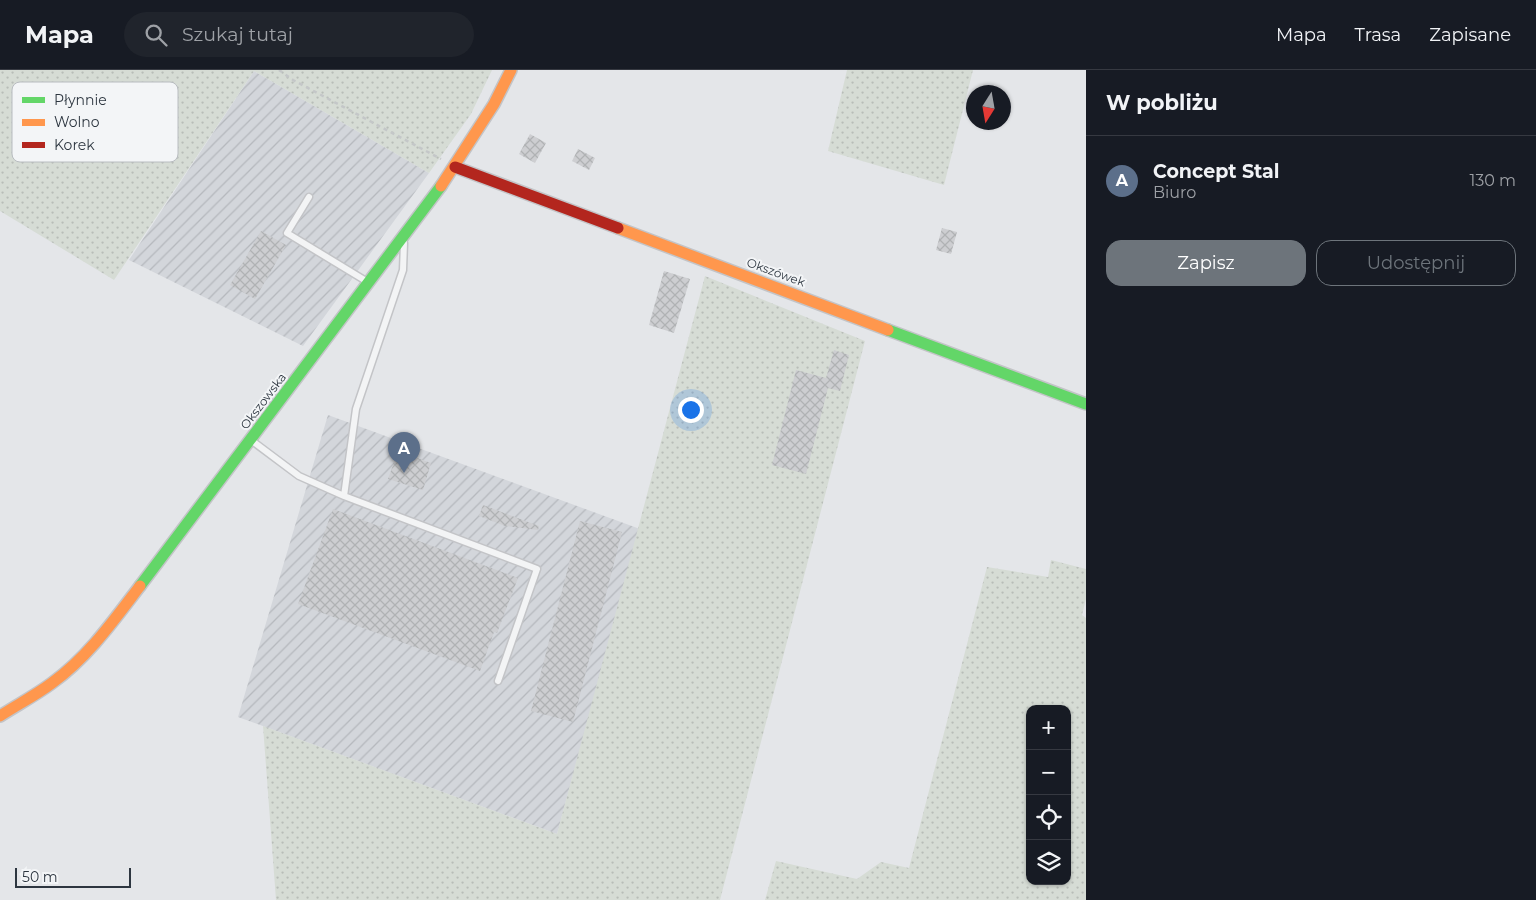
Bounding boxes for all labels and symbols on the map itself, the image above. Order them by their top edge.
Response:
legend [12,82,178,162]
north arrow [966,85,1011,130]
text: Płynnie [54,91,107,109]
text: Wolno [54,113,100,131]
text: Korek [54,136,95,154]
street label: Okszówek [745,255,808,290]
street label: Okszowska [237,370,289,432]
your location [678,397,704,423]
pin: A [388,432,420,473]
scale bar [15,865,131,888]

